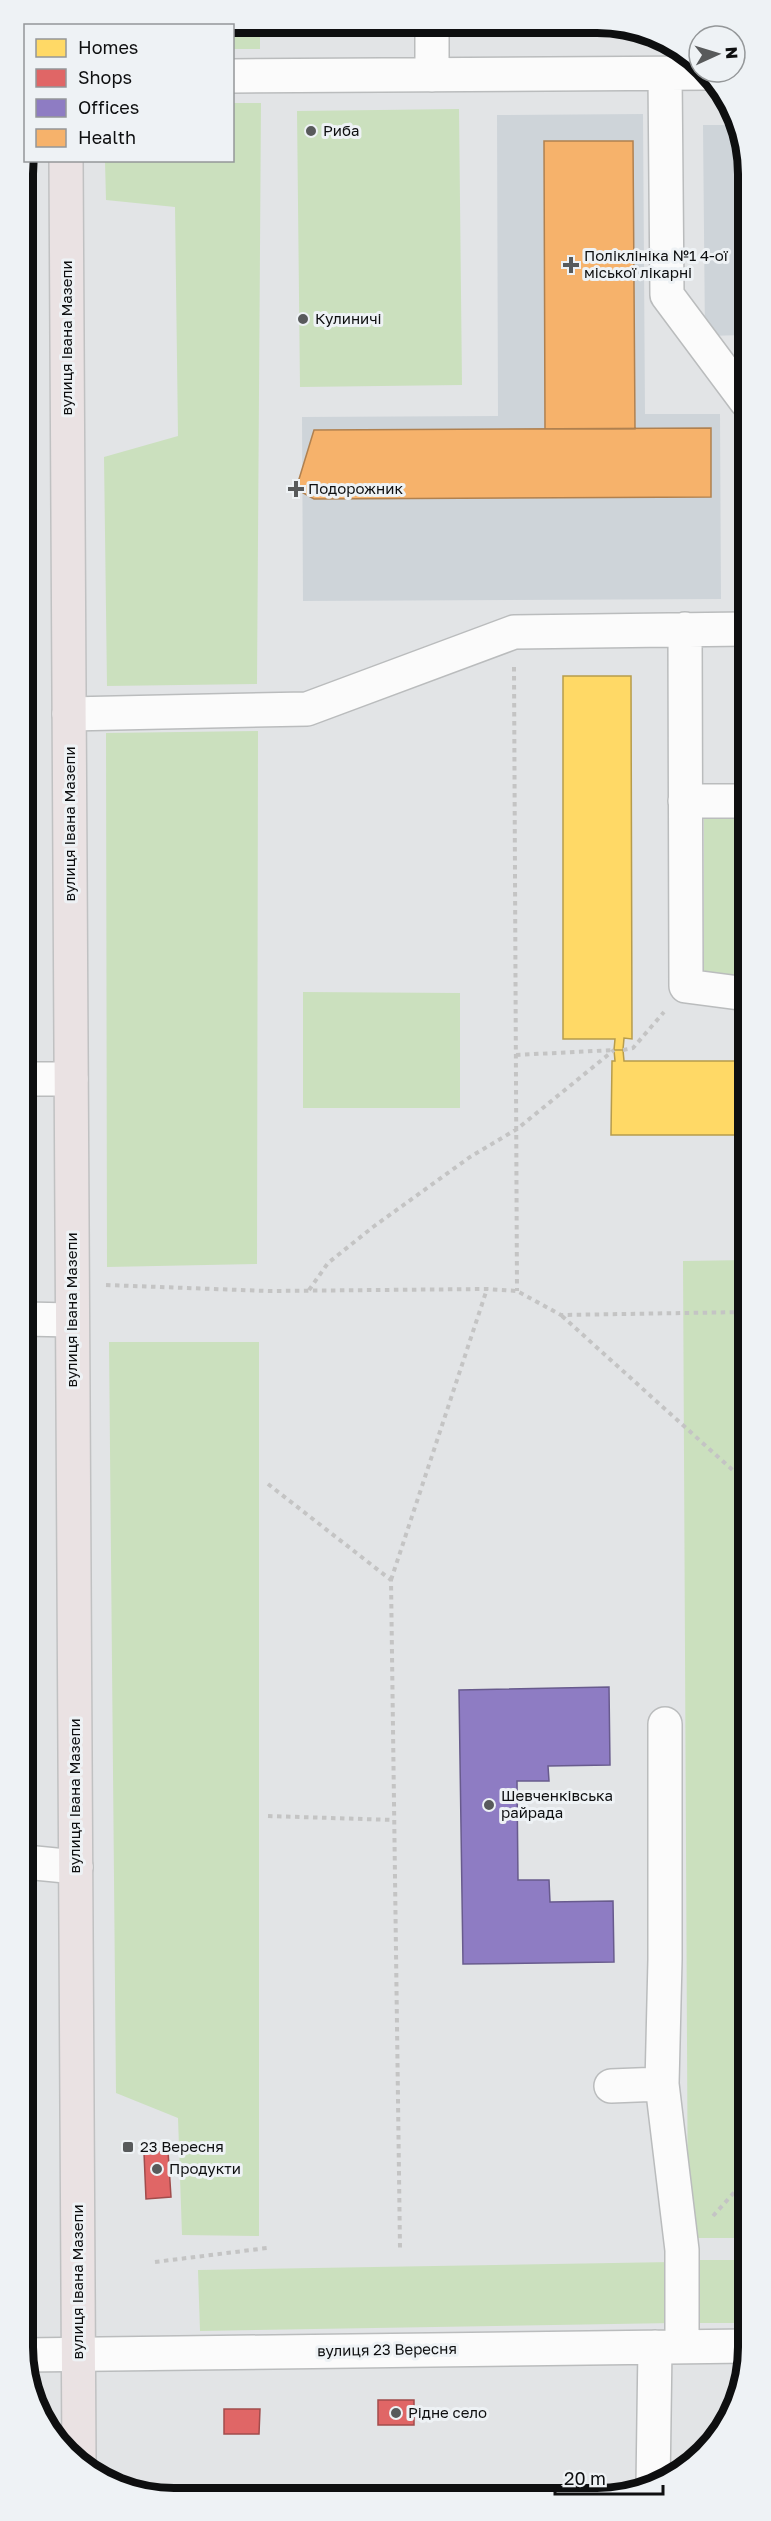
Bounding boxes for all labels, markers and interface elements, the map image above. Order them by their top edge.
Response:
legend [24,24,234,162]
north arrow [687,24,747,84]
text: Homes [78,36,138,58]
text: N [722,46,742,60]
text: Shops [78,66,132,88]
text: Offices [78,96,139,118]
place label: Риба [323,121,359,139]
marker: Риба [304,124,318,138]
text: Health [78,126,136,148]
place label: Поліклініка №1 4-ої міської лікарні [584,246,729,281]
marker: Поліклініка №1 4-ої міської лікарні [562,256,580,274]
street label: вулиця Івана Мазепи [57,260,75,416]
place label: Кулиничі [315,309,382,327]
marker: Кулиничі [296,312,310,326]
place label: Подорожник [308,479,403,497]
marker: Подорожник [289,482,303,496]
street label: вулиця Івана Мазепи [60,746,78,902]
street label: вулиця Івана Мазепи [62,1232,80,1388]
street label: вулиця Івана Мазепи [65,1718,83,1874]
place label: Шевченківська райрада [501,1786,613,1821]
marker: Шевченківська райрада [482,1798,496,1812]
place label: 23 Вересня [140,2137,224,2155]
marker: 23 Вересня [121,2140,135,2154]
place label: Продукти [169,2159,241,2177]
marker: Продукти [150,2162,164,2176]
street label: вулиця Івана Мазепи [68,2204,86,2360]
street label: вулиця 23 Вересня [317,2339,457,2359]
place label: Рідне село [408,2403,487,2421]
marker: Рідне село [389,2406,403,2420]
scale bar [555,2458,663,2496]
text: 20 m [564,2467,606,2489]

